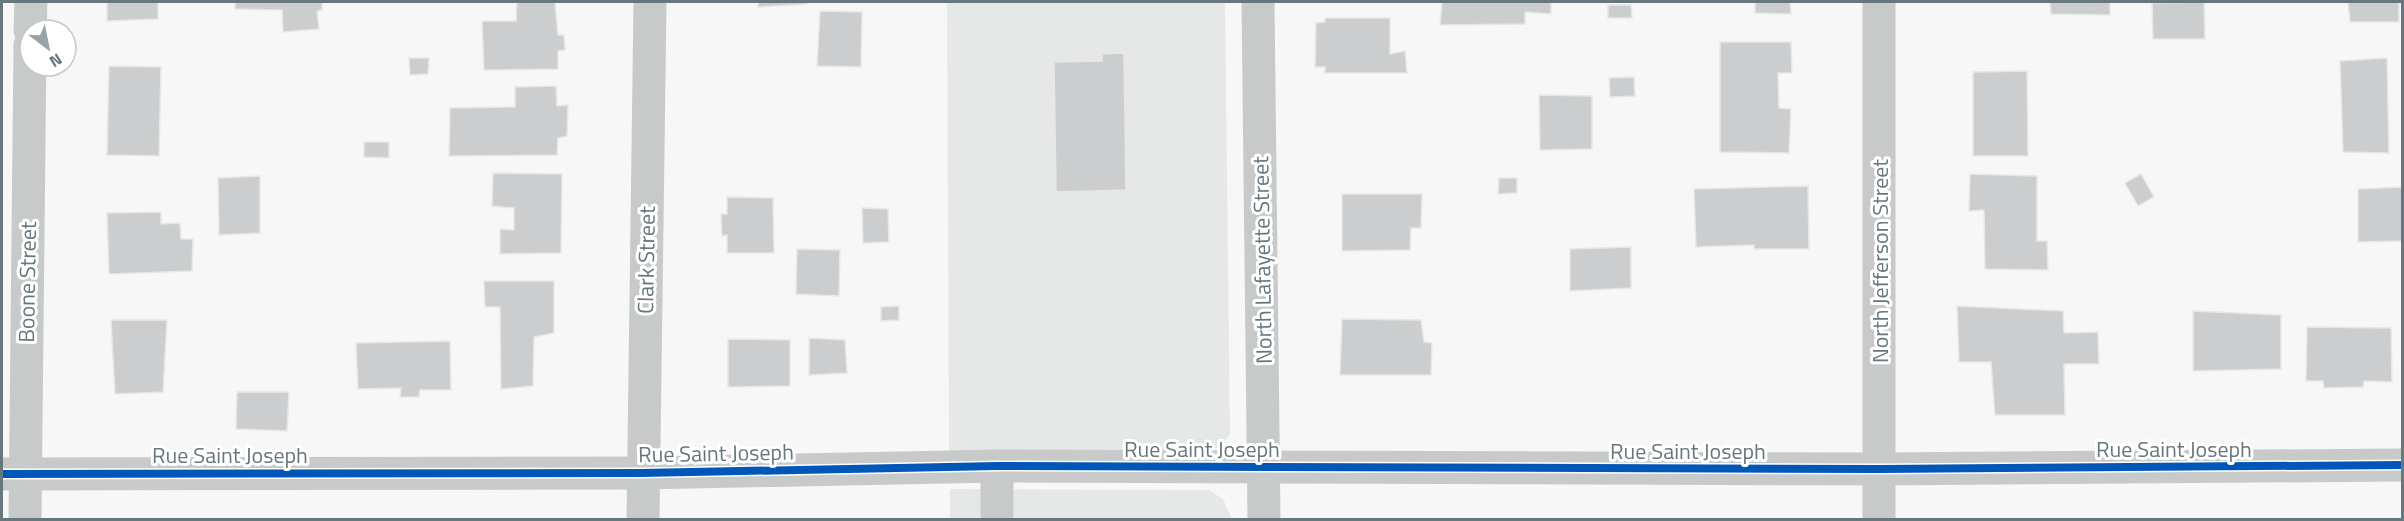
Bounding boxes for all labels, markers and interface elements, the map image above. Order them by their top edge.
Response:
north arrow [18,18,78,78]
text: N [45,48,67,74]
street label: North Lafayette Street [1243,156,1281,364]
street label: North Jefferson Street [1863,159,1897,363]
street label: Clark Street [628,206,664,314]
street label: Boone Street [9,221,45,343]
street label: Rue Saint Joseph [1124,432,1280,466]
street label: Rue Saint Joseph [2096,432,2252,466]
street label: Rue Saint Joseph [1610,434,1766,468]
street label: Rue Saint Joseph [638,435,794,471]
street label: Rue Saint Joseph [152,438,308,472]

